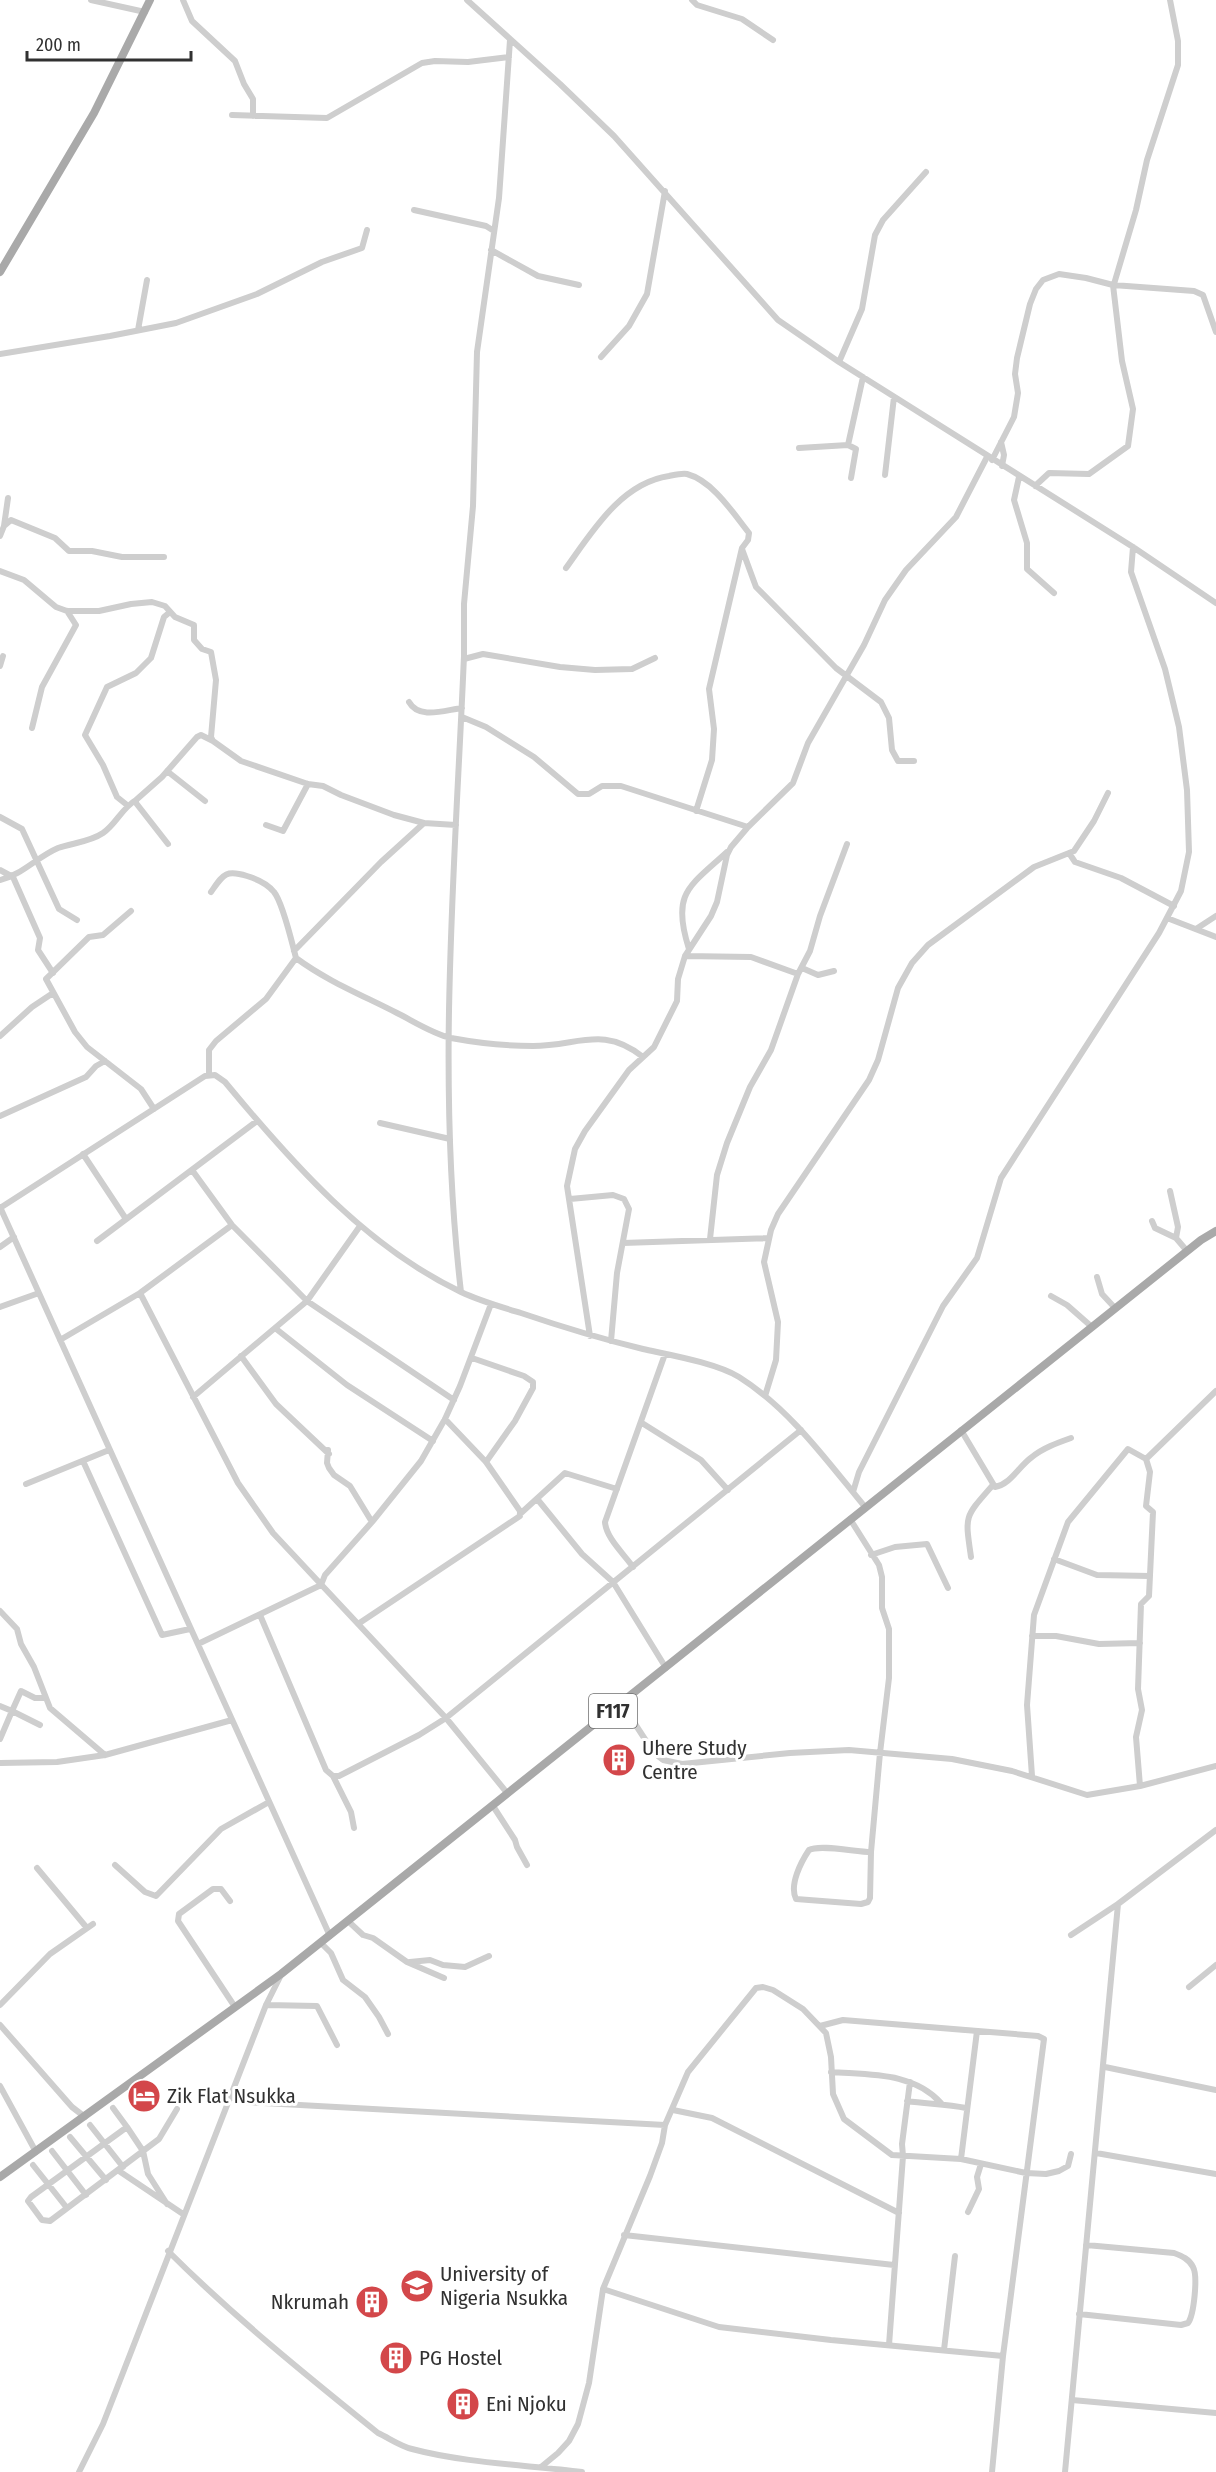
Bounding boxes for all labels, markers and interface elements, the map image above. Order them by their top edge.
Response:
scale bar [27,24,190,62]
text: 200 m [36,34,81,56]
road number: F117 [589,1694,637,1728]
place label: Uhere Study Centre [642,1735,747,1785]
building icon: Uhere Study Centre [601,1742,637,1778]
hotel icon: Zik Flat Nsukka [126,2078,162,2114]
place label: Zik Flat Nsukka [167,2083,296,2109]
place label: University of Nigeria Nsukka [440,2261,568,2311]
school or university icon: University of Nigeria Nsukka [399,2268,435,2304]
building icon: Nkrumah [354,2284,390,2320]
place label: Nkrumah [271,2289,349,2315]
building icon: PG Hostel [378,2340,414,2376]
place label: PG Hostel [419,2345,503,2371]
building icon: Eni Njoku [445,2386,481,2422]
place label: Eni Njoku [486,2391,567,2417]

